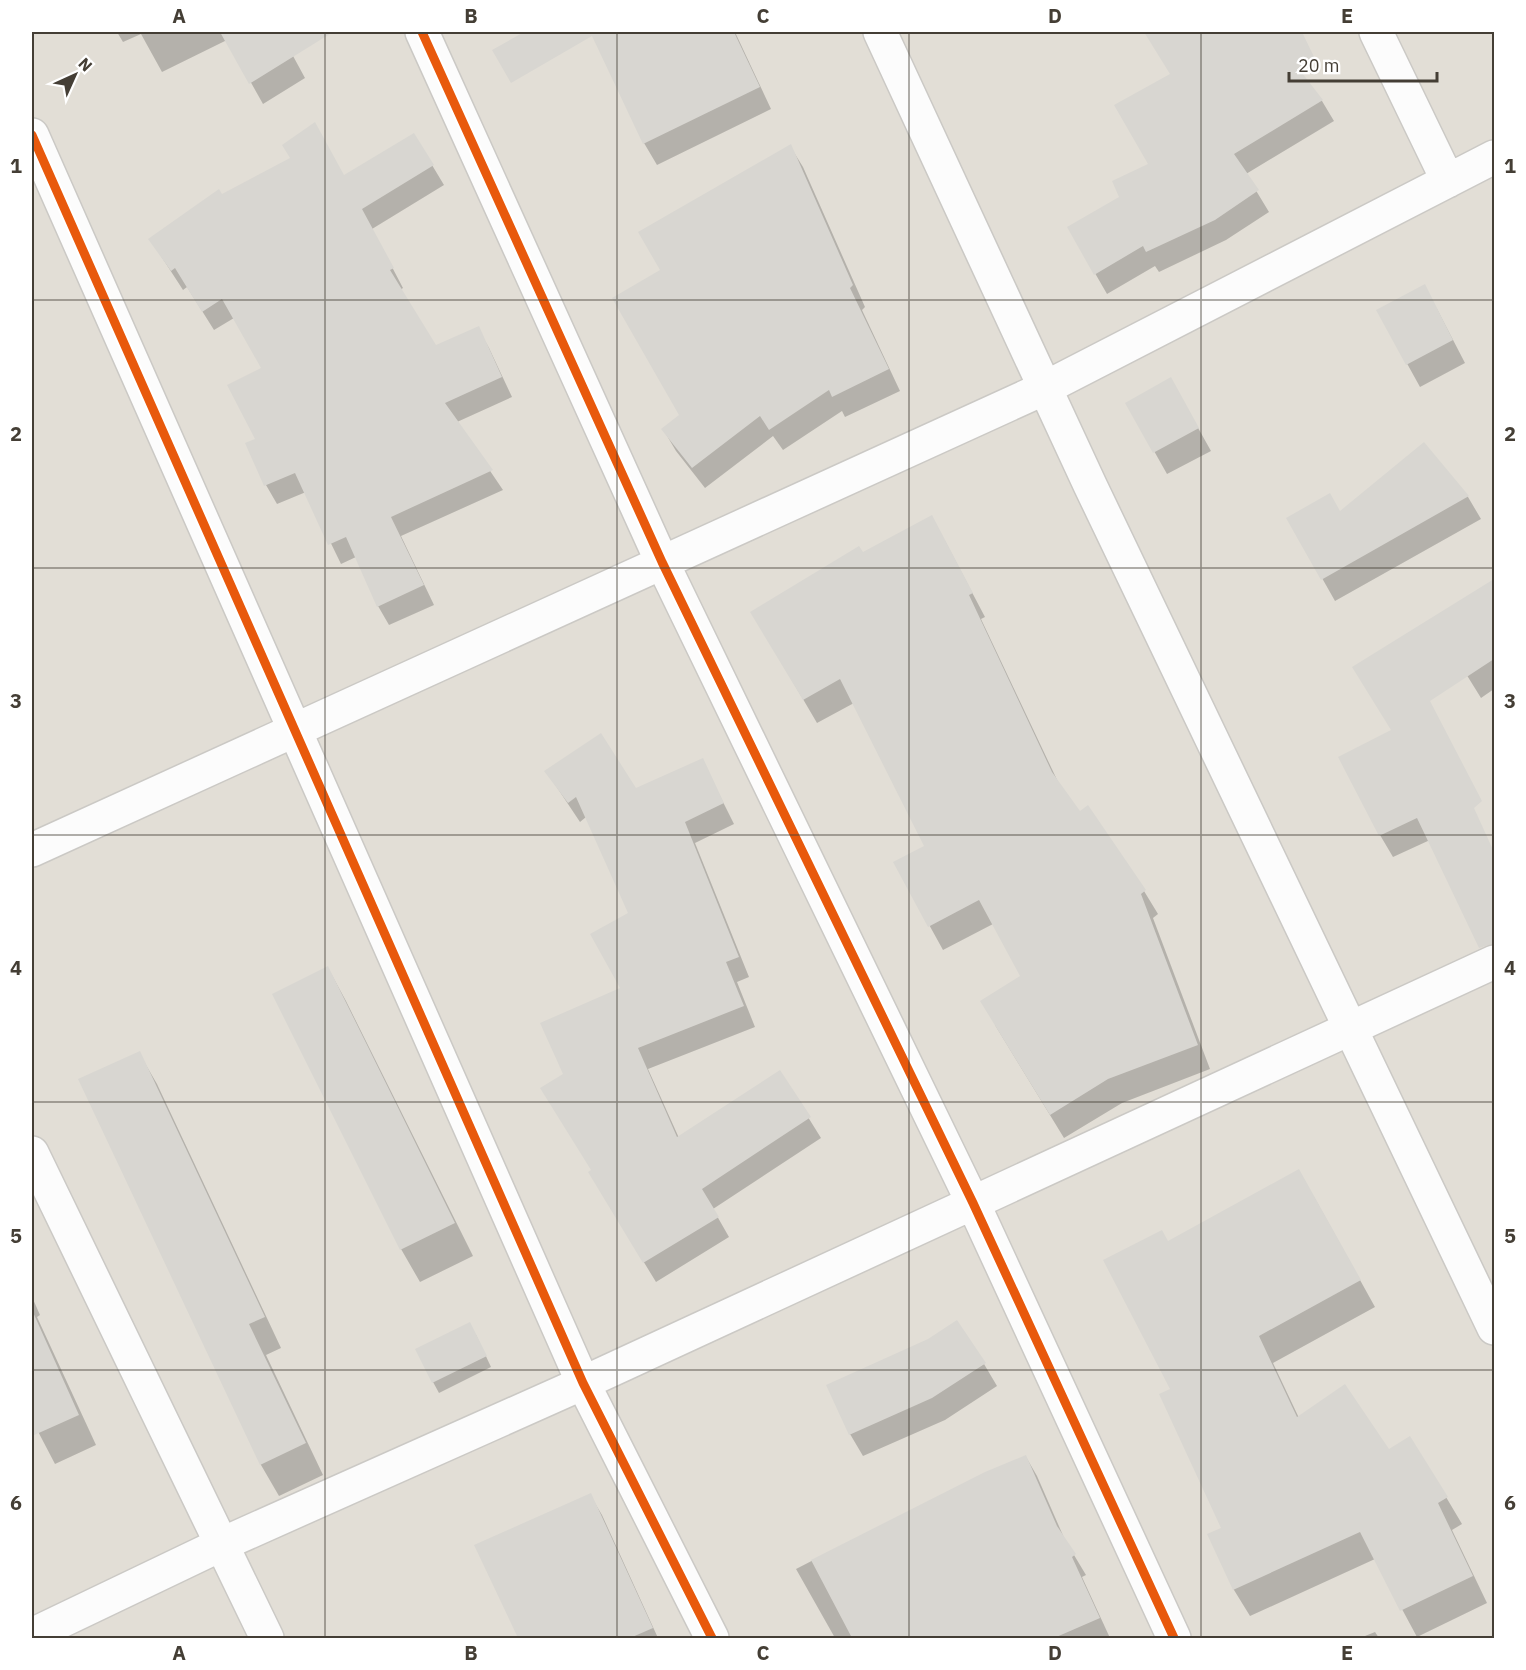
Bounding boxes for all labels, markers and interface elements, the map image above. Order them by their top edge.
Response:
text: A [172,2,186,29]
text: B [464,2,478,29]
text: C [756,2,770,29]
text: D [1048,2,1062,29]
text: E [1341,2,1353,29]
north arrow [45,45,105,105]
scale bar [1289,45,1438,83]
text: N [74,53,97,76]
text: 20 m [1298,54,1340,77]
text: 1 [10,152,22,179]
text: 1 [1504,152,1516,179]
text: 2 [10,420,22,447]
text: 2 [1504,420,1516,447]
text: 3 [10,687,22,714]
text: 3 [1504,687,1516,714]
text: 4 [10,954,22,981]
text: 4 [1504,954,1516,981]
text: 5 [10,1222,22,1249]
text: 5 [1504,1222,1516,1249]
text: 6 [10,1489,22,1516]
text: 6 [1504,1489,1516,1516]
text: A [172,1639,186,1666]
text: B [464,1639,478,1666]
text: C [756,1639,770,1666]
text: D [1048,1639,1062,1666]
text: E [1341,1639,1353,1666]

